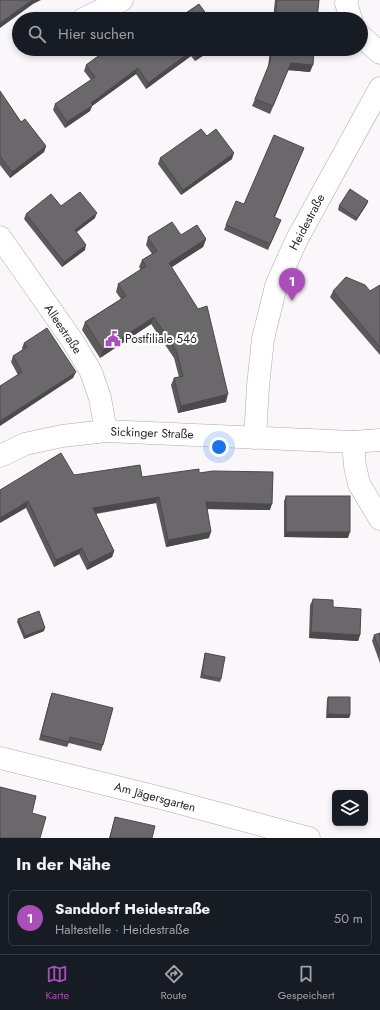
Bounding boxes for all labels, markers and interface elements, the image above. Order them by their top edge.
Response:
search box [12,12,368,56]
icon: search [26,23,48,45]
text: Hier suchen [58,23,135,45]
street label: Heidestraße [285,191,329,253]
pin: 1 [279,268,305,301]
street label: Alleestraße [40,301,86,357]
public building icon: Postfiliale 546 [104,330,122,348]
place label: Postfiliale 546 [125,330,197,348]
street label: Sickinger Straße [110,423,194,443]
your location [209,437,229,457]
street label: Am Jägersgarten [112,777,198,817]
map controls [332,790,368,826]
button: layers [332,790,368,826]
text: In der Nähe [16,852,111,876]
text: Sanddorf Heidestraße [55,898,210,920]
text: 1 [27,909,33,928]
text: 50 m [334,909,363,928]
text: Haltestelle · Heidestraße [55,920,189,939]
tab: Karte [46,963,69,1003]
tab: Route [160,963,187,1003]
tab: Gespeichert [278,963,334,1003]

